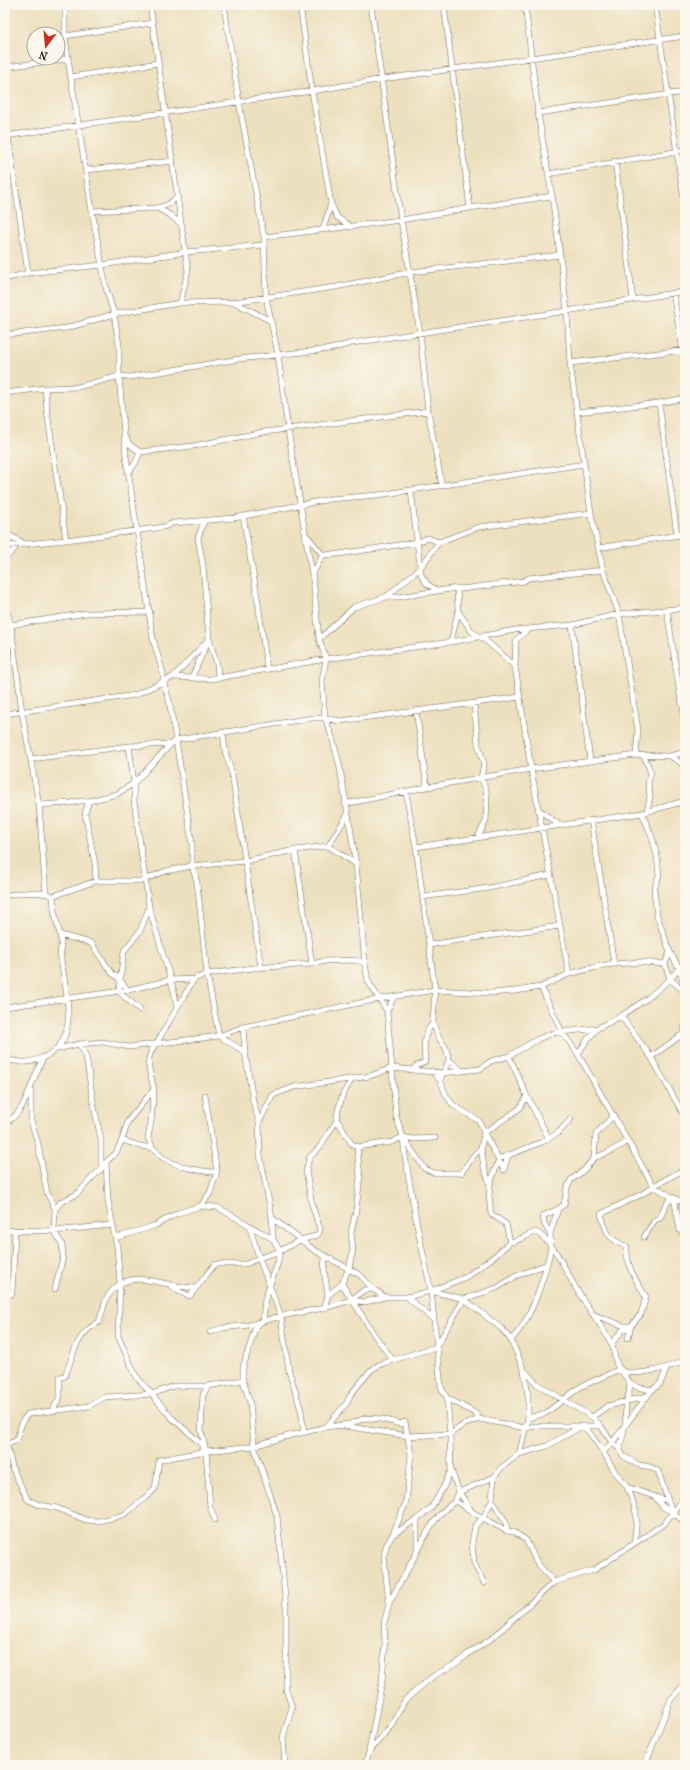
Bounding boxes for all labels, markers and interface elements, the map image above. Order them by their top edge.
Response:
north arrow [26,26,66,66]
text: N [37,48,49,63]

